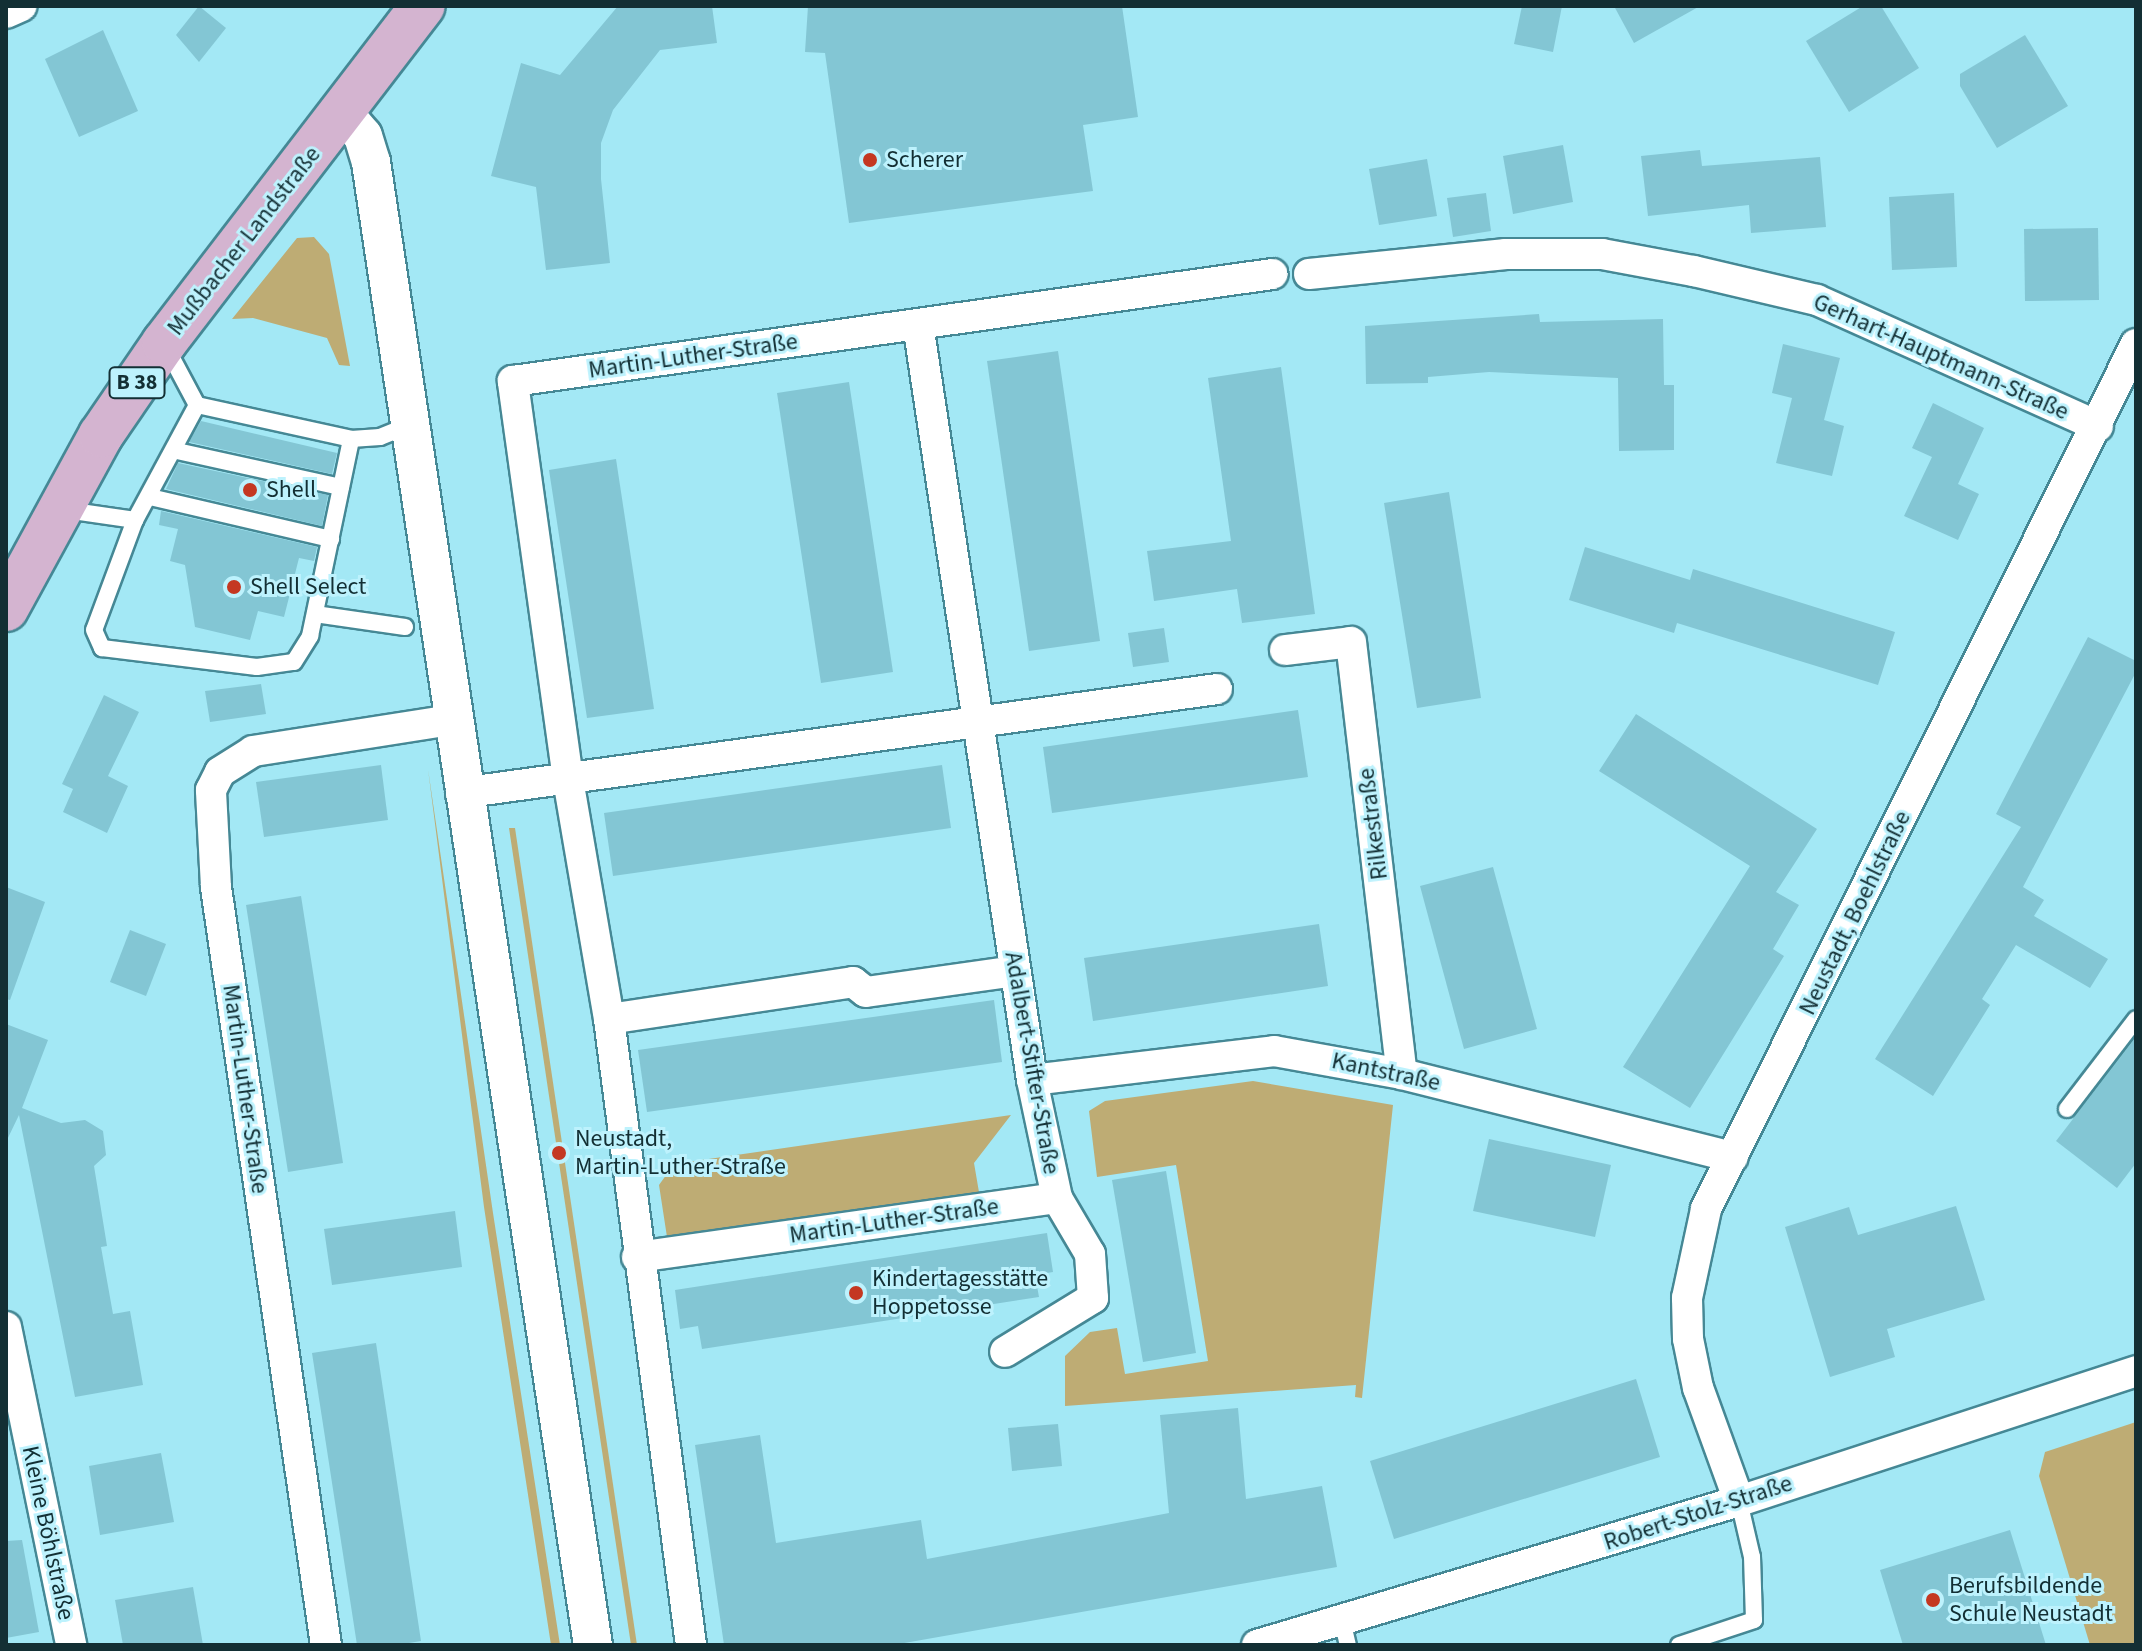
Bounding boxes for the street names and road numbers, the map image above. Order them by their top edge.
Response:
street label: Mußbacher Landstraße [161,141,327,341]
street label: Gerhart-Hauptmann-Straße [1809,288,2073,426]
street label: Martin-Luther-Straße [587,327,799,385]
road number: B 38 [107,365,167,401]
street label: Rilkestraße [1352,767,1394,881]
street label: Neustadt, Boehlstraße [1793,806,1917,1020]
street label: Adalbert-Stifter-Straße [998,949,1066,1177]
street label: Martin-Luther-Straße [216,983,274,1195]
street label: Kantstraße [1329,1046,1443,1098]
street label: Martin-Luther-Straße [788,1192,1000,1250]
street label: Kleine Böhlstraße [15,1443,81,1623]
street label: Robert-Stolz-Straße [1600,1469,1796,1557]

